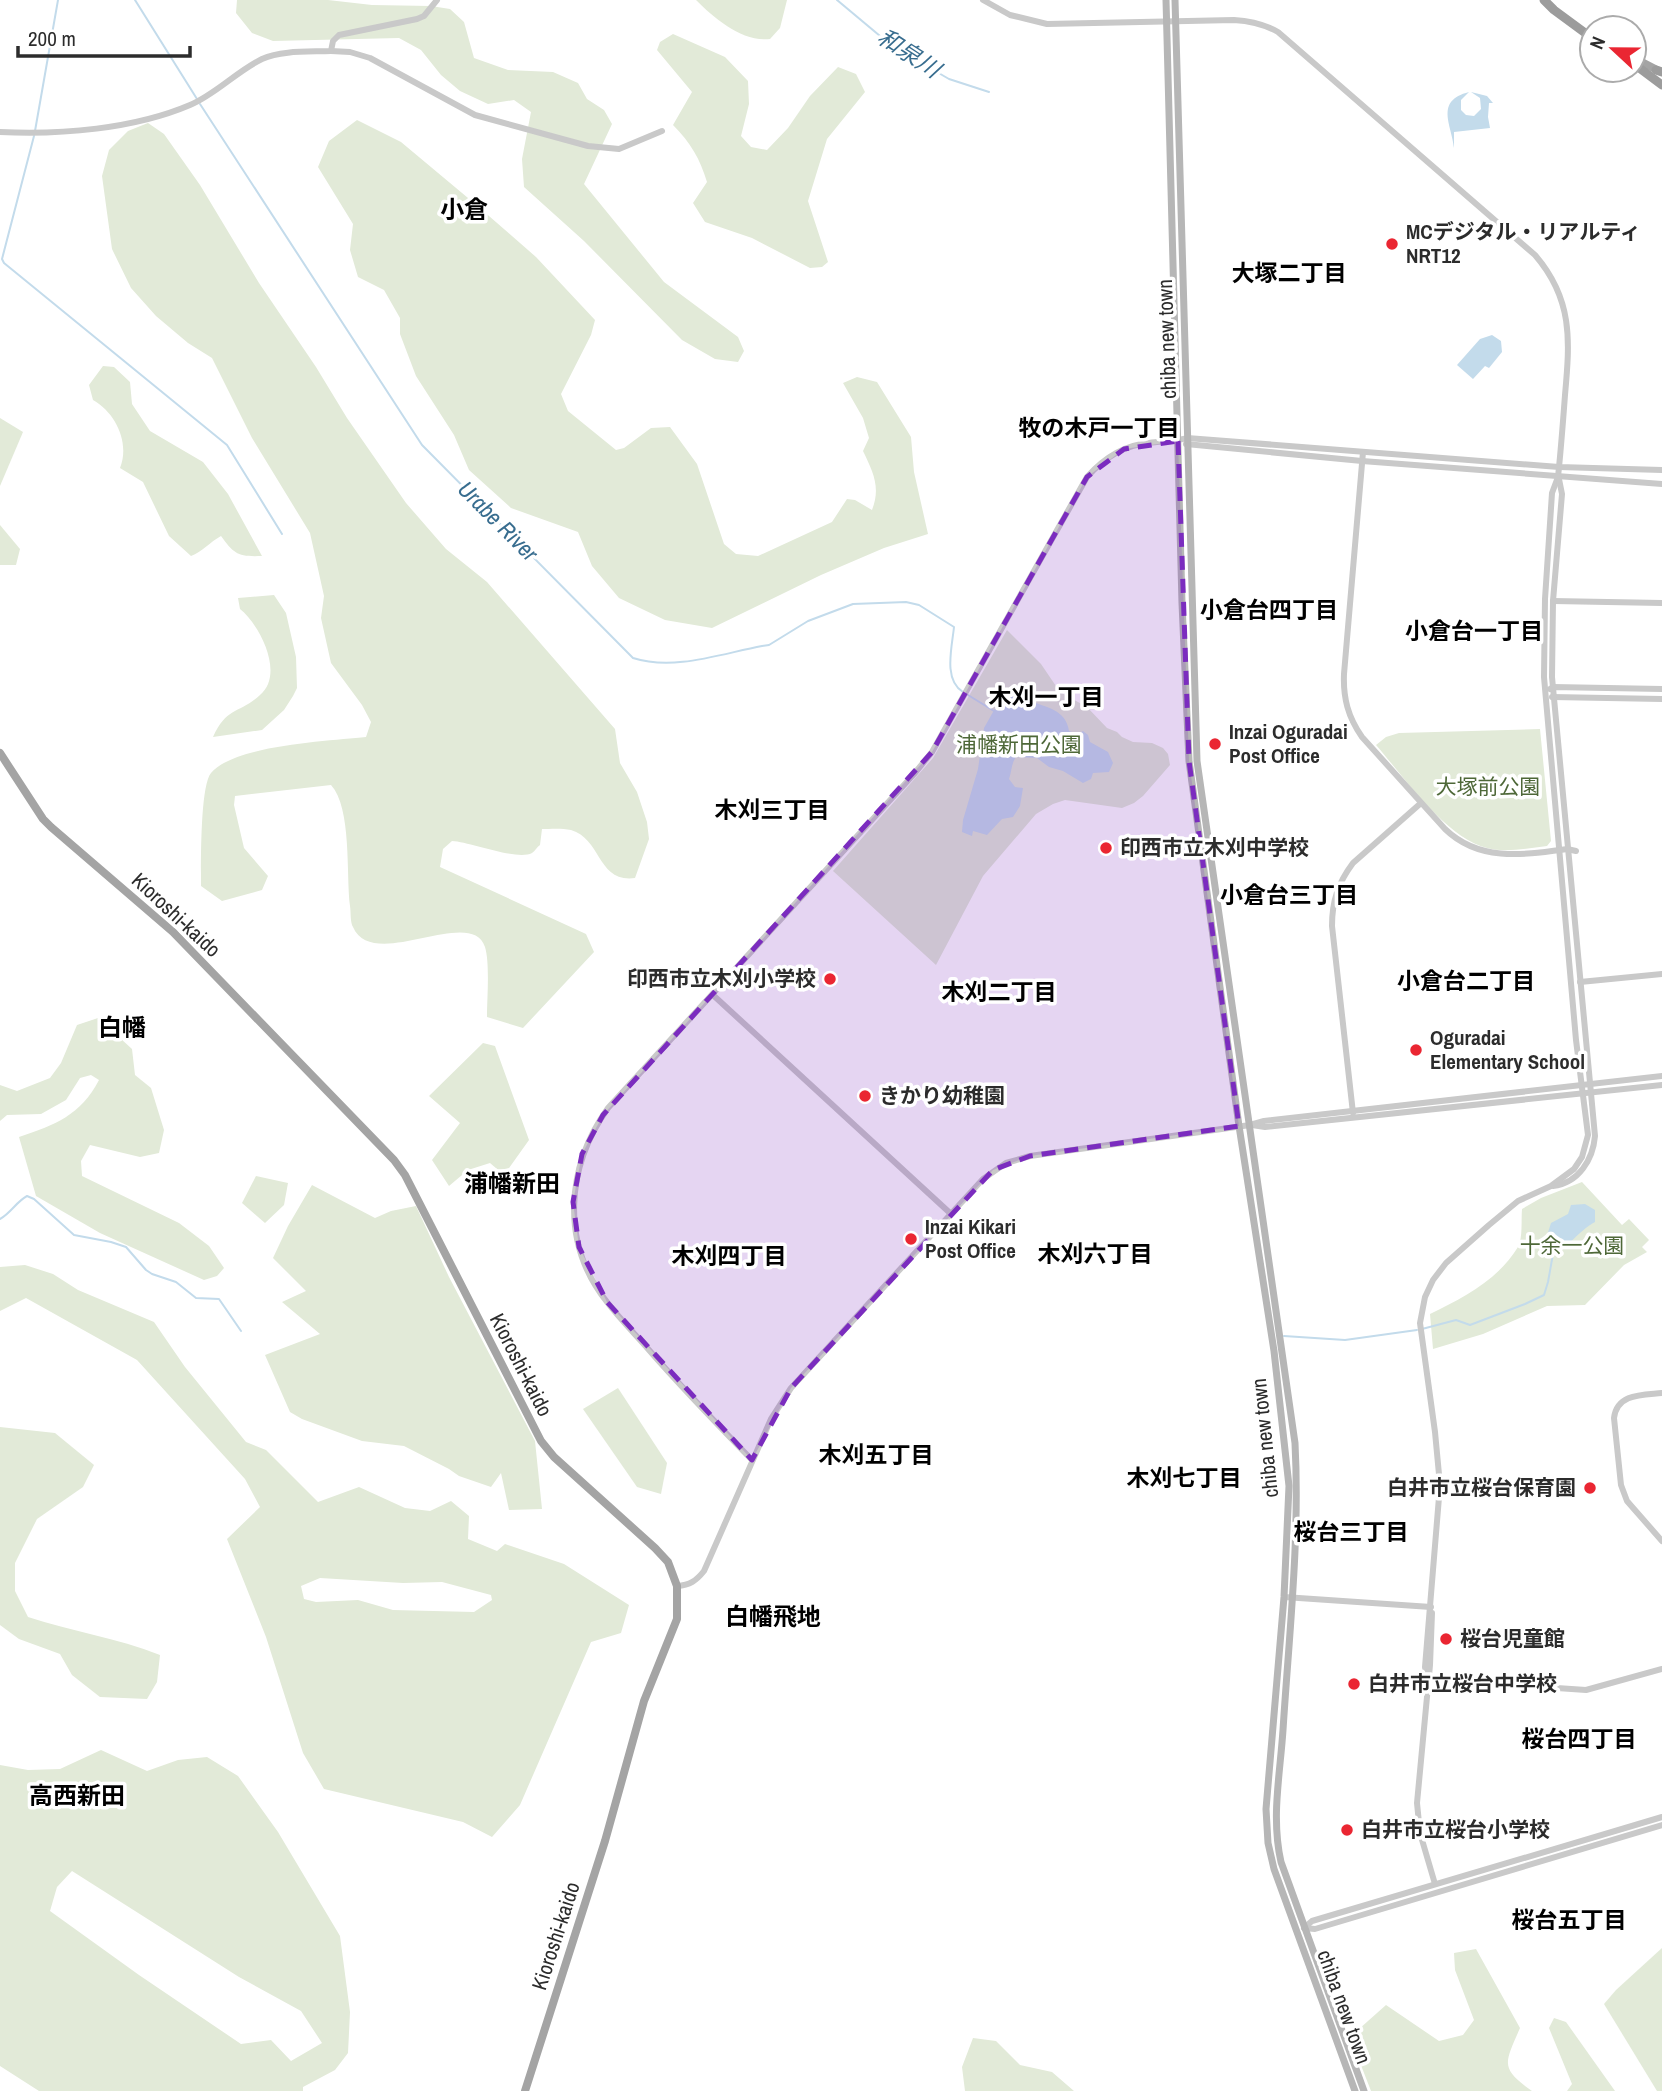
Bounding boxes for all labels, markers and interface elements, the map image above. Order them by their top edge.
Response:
scale bar [18,14,189,58]
north arrow [1578,14,1648,84]
water label: 和泉川 [872,21,949,86]
text: 200 m [28,24,76,53]
text: N [1583,33,1611,53]
district label: 小倉 [440,193,488,225]
place label: MCデジタル・リアルティ NRT12 [1406,217,1641,270]
marker: MCデジタル・リアルティ NRT12 [1384,236,1400,252]
district label: 大塚二丁目 [1232,257,1347,288]
street label: chiba new town [1150,279,1183,399]
district label: 牧の木戸一丁目 [1019,412,1180,443]
water label: Urabe River [451,474,546,568]
district label: 小倉台四丁目 [1200,594,1338,625]
district label: 小倉台一丁目 [1405,615,1543,646]
district label: 木刈一丁目 [989,681,1104,712]
place label: Inzai Oguradai Post Office [1229,717,1348,770]
park label: 浦幡新田公園 [956,730,1082,759]
marker: Inzai Oguradai Post Office [1207,736,1223,752]
park label: 大塚前公園 [1436,772,1541,801]
district label: 木刈三丁目 [715,794,830,825]
place label: 印西市立木刈中学校 [1120,833,1309,862]
marker: 印西市立木刈中学校 [1098,840,1114,856]
street label: Kioroshi-kaido [125,866,227,963]
district label: 小倉台三丁目 [1220,879,1358,910]
place label: 印西市立木刈小学校 [627,964,816,993]
district label: 小倉台二丁目 [1397,965,1535,996]
marker: 印西市立木刈小学校 [822,971,838,987]
district label: 木刈二丁目 [942,976,1057,1007]
district label: 白幡 [98,1011,146,1043]
place label: Oguradai Elementary School [1430,1023,1585,1076]
marker: Oguradai Elementary School [1408,1042,1424,1058]
place label: きかり幼稚園 [879,1081,1005,1110]
marker: きかり幼稚園 [857,1088,873,1104]
district label: 浦幡新田 [464,1167,560,1199]
place label: Inzai Kikari Post Office [925,1212,1016,1265]
marker: Inzai Kikari Post Office [903,1231,919,1247]
park label: 十余一公園 [1520,1231,1625,1260]
district label: 木刈六丁目 [1038,1238,1153,1269]
district label: 木刈四丁目 [672,1240,787,1271]
street label: Kioroshi-kaido [483,1308,560,1421]
street label: chiba new town [1244,1377,1285,1499]
district label: 木刈五丁目 [819,1439,934,1470]
district label: 木刈七丁目 [1127,1462,1242,1493]
place label: 白井市立桜台保育園 [1387,1473,1576,1502]
marker: 白井市立桜台保育園 [1582,1480,1598,1496]
district label: 桜台三丁目 [1294,1516,1409,1547]
district label: 白幡飛地 [725,1600,821,1632]
place label: 桜台児童館 [1460,1624,1565,1653]
marker: 桜台児童館 [1438,1631,1454,1647]
place label: 白井市立桜台中学校 [1368,1669,1557,1698]
marker: 白井市立桜台中学校 [1346,1676,1362,1692]
district label: 桜台四丁目 [1522,1723,1637,1754]
district label: 高西新田 [29,1779,125,1811]
place label: 白井市立桜台小学校 [1361,1815,1550,1844]
marker: 白井市立桜台小学校 [1339,1822,1355,1838]
street label: Kioroshi-kaido [524,1878,587,1994]
district label: 桜台五丁目 [1512,1904,1627,1935]
street label: chiba new town [1310,1946,1379,2068]

